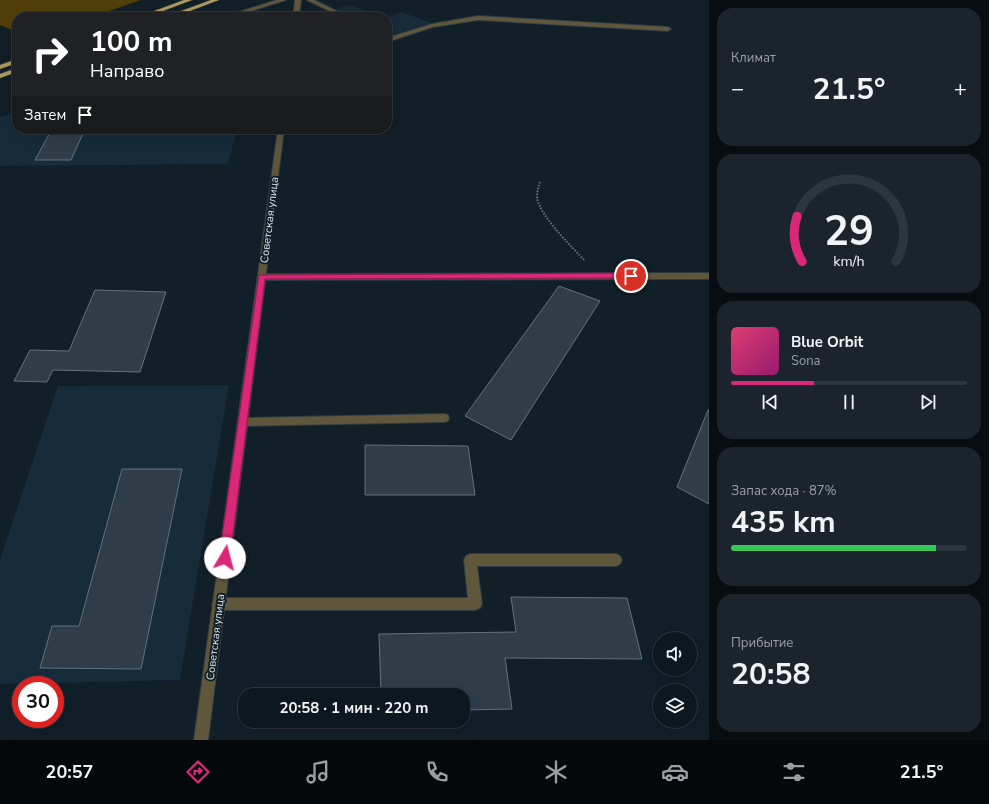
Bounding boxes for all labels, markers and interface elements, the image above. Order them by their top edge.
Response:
text: 100 m [90,23,173,61]
icon: right [24,28,76,80]
text: Климат [731,49,776,67]
text: Направо [90,59,164,83]
text: 21.5° [813,69,885,110]
text: − [731,74,744,104]
text: + [954,74,967,104]
icon: arrive [74,104,96,126]
text: Затем [24,105,66,125]
street label: Советская улица [257,176,282,264]
text: 29 [824,202,874,259]
text: km/h [833,251,865,270]
pin [614,259,648,293]
icon: arrive [620,265,642,287]
text: Blue Orbit [791,332,863,352]
text: Sona [791,352,821,370]
icon: previous [759,391,781,413]
icon: pause [838,391,860,413]
icon: next [917,391,939,413]
text: Запас хода · 87% [731,482,837,500]
text: 435 km [731,502,836,543]
position arrow [204,537,246,579]
street label: Советская улица [203,593,228,681]
map controls [653,632,697,728]
button: sound [653,632,697,676]
text: Прибытие [731,634,793,652]
text: 20:58 [731,654,810,695]
speed limit sign: 30 [12,676,64,728]
button: layers [653,684,697,728]
text: 20:58 · 1 мин · 220 m [279,698,429,718]
icon: directions [184,758,212,786]
icon: music [304,758,332,786]
icon: phone [423,758,451,786]
icon: climate [542,758,570,786]
icon: car [661,758,689,786]
icon: filters [780,758,808,786]
text: 20:57 [46,760,93,784]
text: 21.5° [900,760,943,784]

